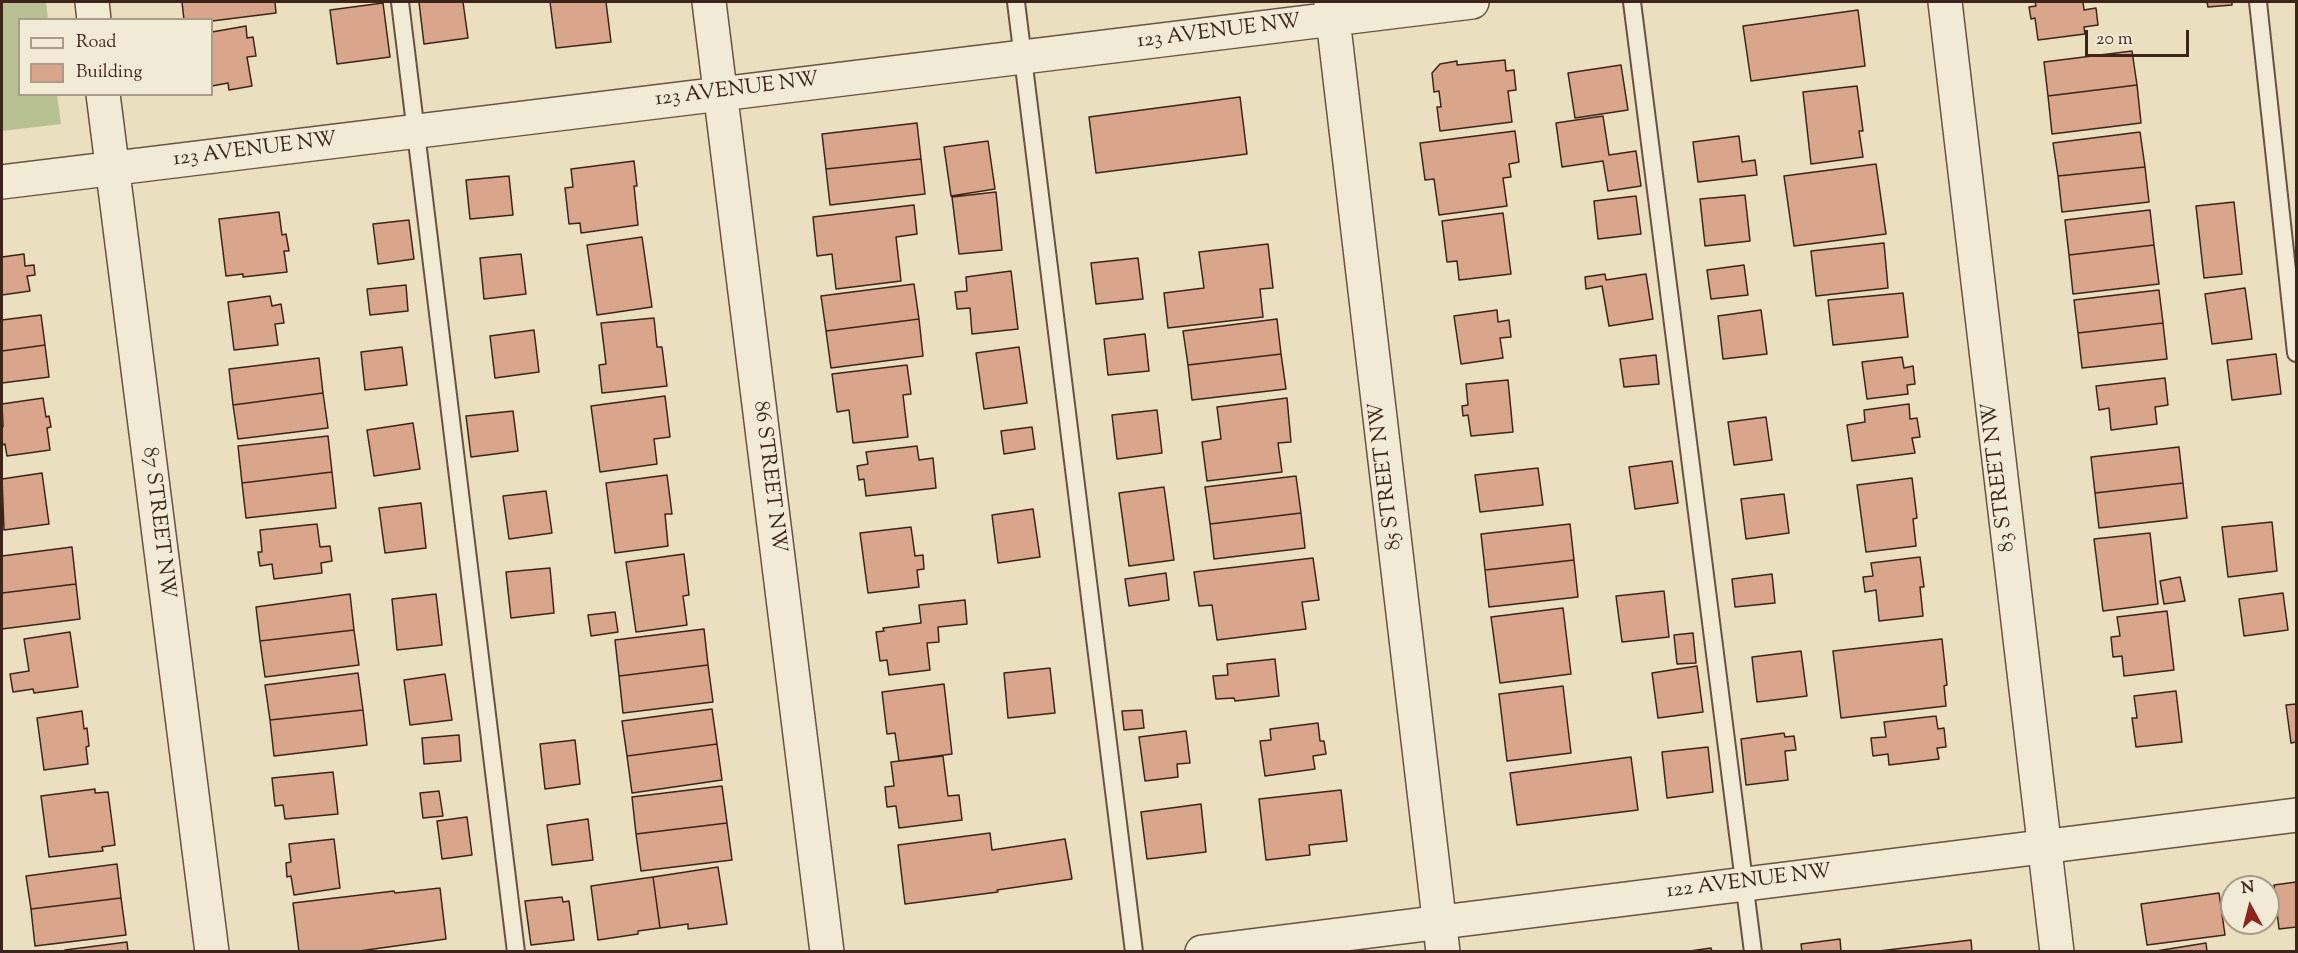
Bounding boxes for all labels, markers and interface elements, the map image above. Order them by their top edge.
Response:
street label: 123 AVENUE NW [1136,10,1302,56]
legend [18,18,213,96]
scale bar [2088,18,2192,56]
text: 20 m [2096,27,2133,53]
text: Road [76,30,116,56]
text: Building [76,60,142,86]
street label: 123 AVENUE NW [654,68,820,114]
street label: 123 AVENUE NW [172,128,338,174]
street label: 86 STREET NW [746,400,790,554]
street label: 85 STREET NW [1365,400,1409,552]
street label: 83 STREET NW [1978,401,2022,553]
street label: 87 STREET NW [135,446,179,600]
street label: 122 AVENUE NW [1665,860,1833,906]
north arrow [2220,875,2280,935]
text: N [2240,876,2256,901]

